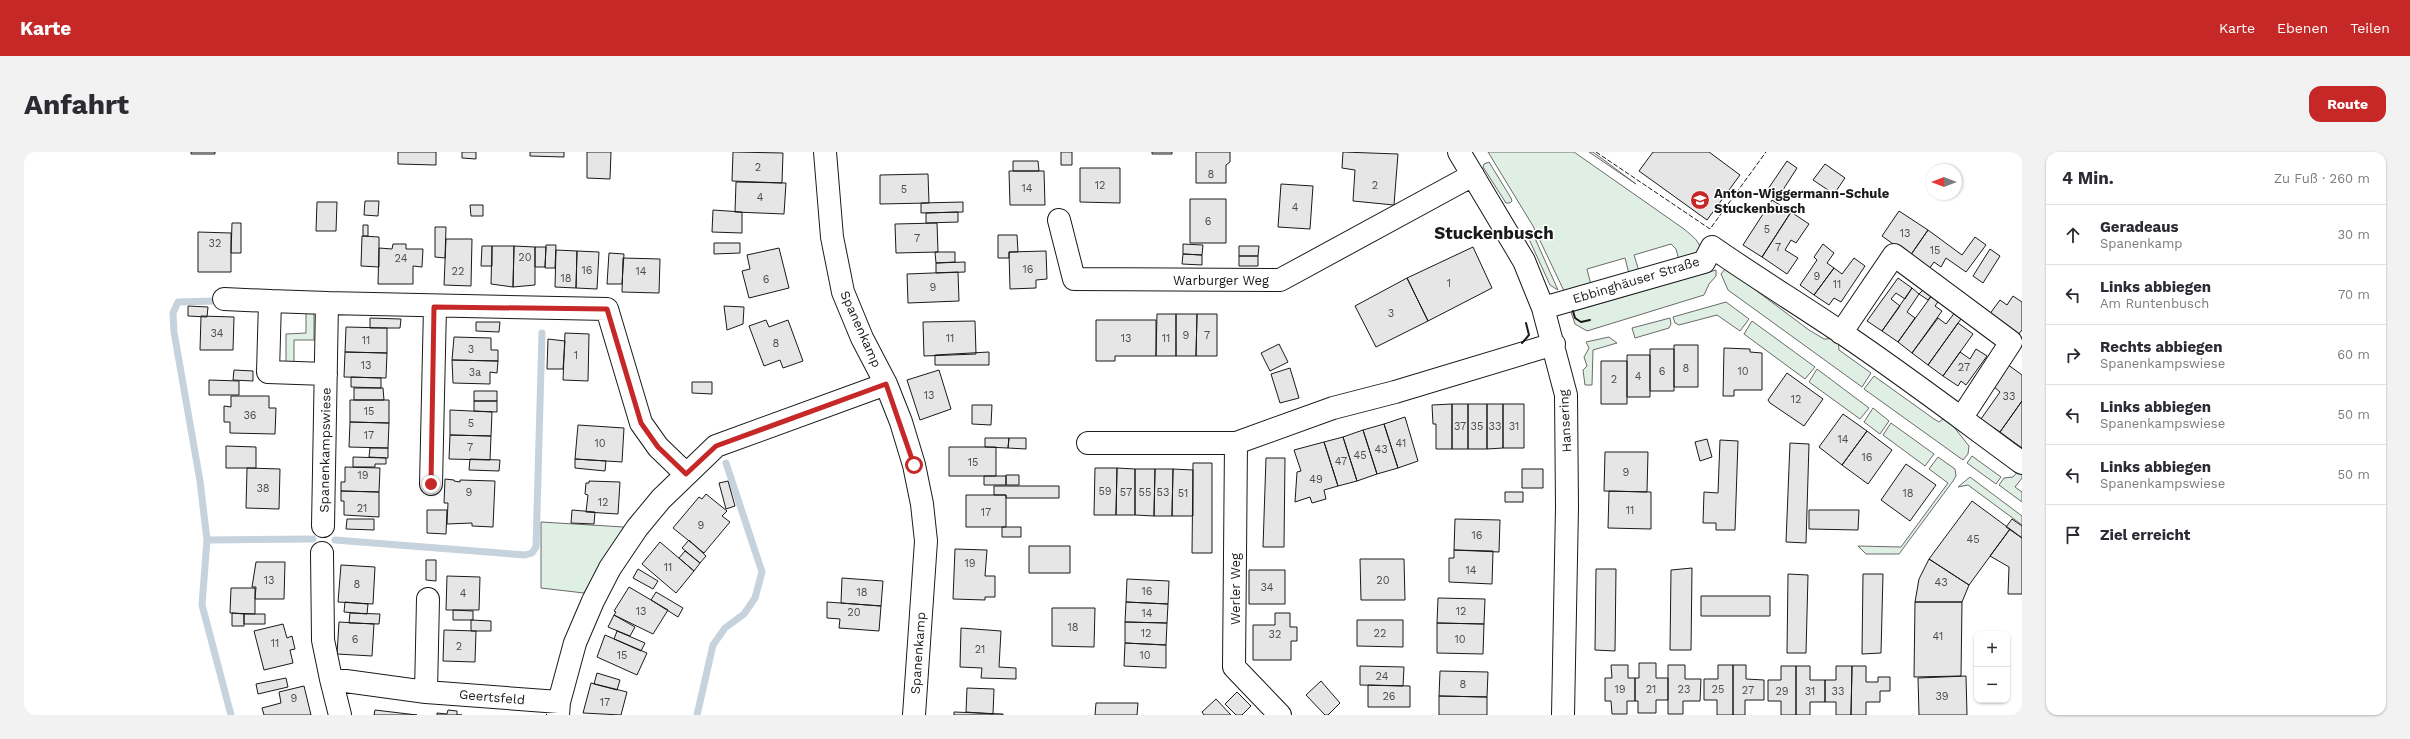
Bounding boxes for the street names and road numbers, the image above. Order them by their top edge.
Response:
street label: Ebbinghäuser Straße [1571,254,1701,306]
street label: Warburger Weg [1173,273,1269,288]
street label: Spanenkamp [837,288,885,370]
street label: Spanenkampswiese [316,387,334,513]
street label: Hansering [1556,389,1574,453]
street label: Werler Weg [1228,553,1243,625]
street label: Spanenkamp [908,611,928,695]
street label: Geertsfeld [458,687,526,707]

